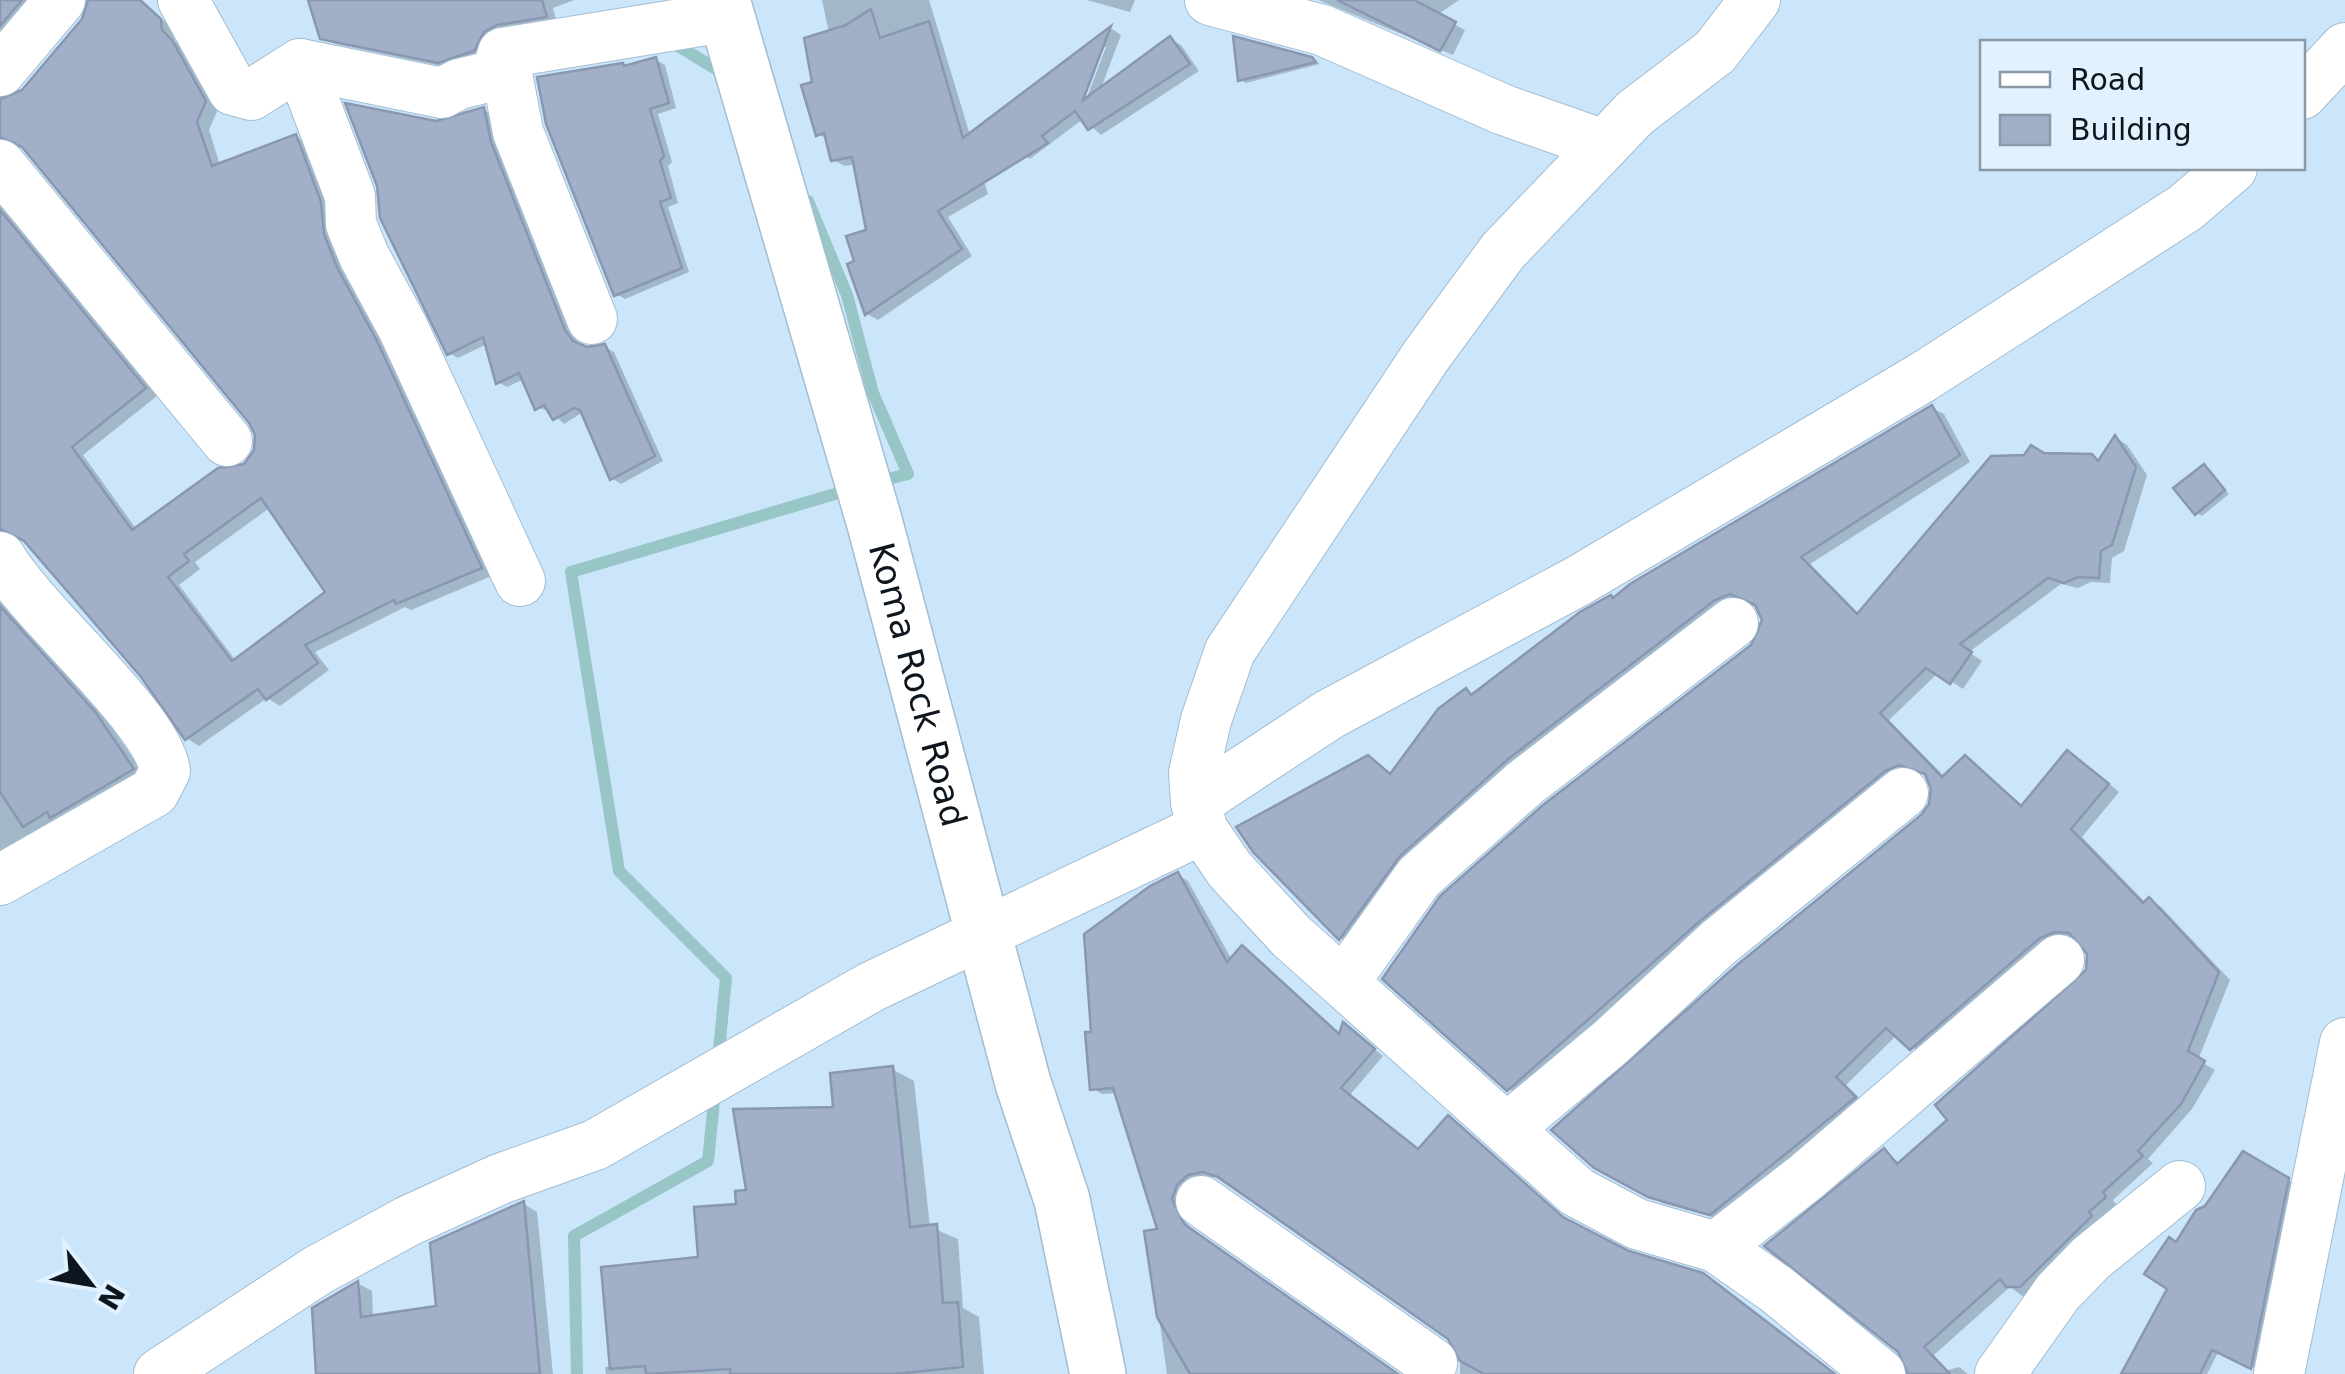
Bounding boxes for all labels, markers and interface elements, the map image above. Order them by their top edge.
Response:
legend [1980,40,2305,170]
text: Road [2070,62,2145,97]
text: Building [2070,112,2192,147]
street label: Koma Rock Road [861,538,974,831]
north arrow [40,1234,140,1334]
text: N [91,1278,131,1315]

